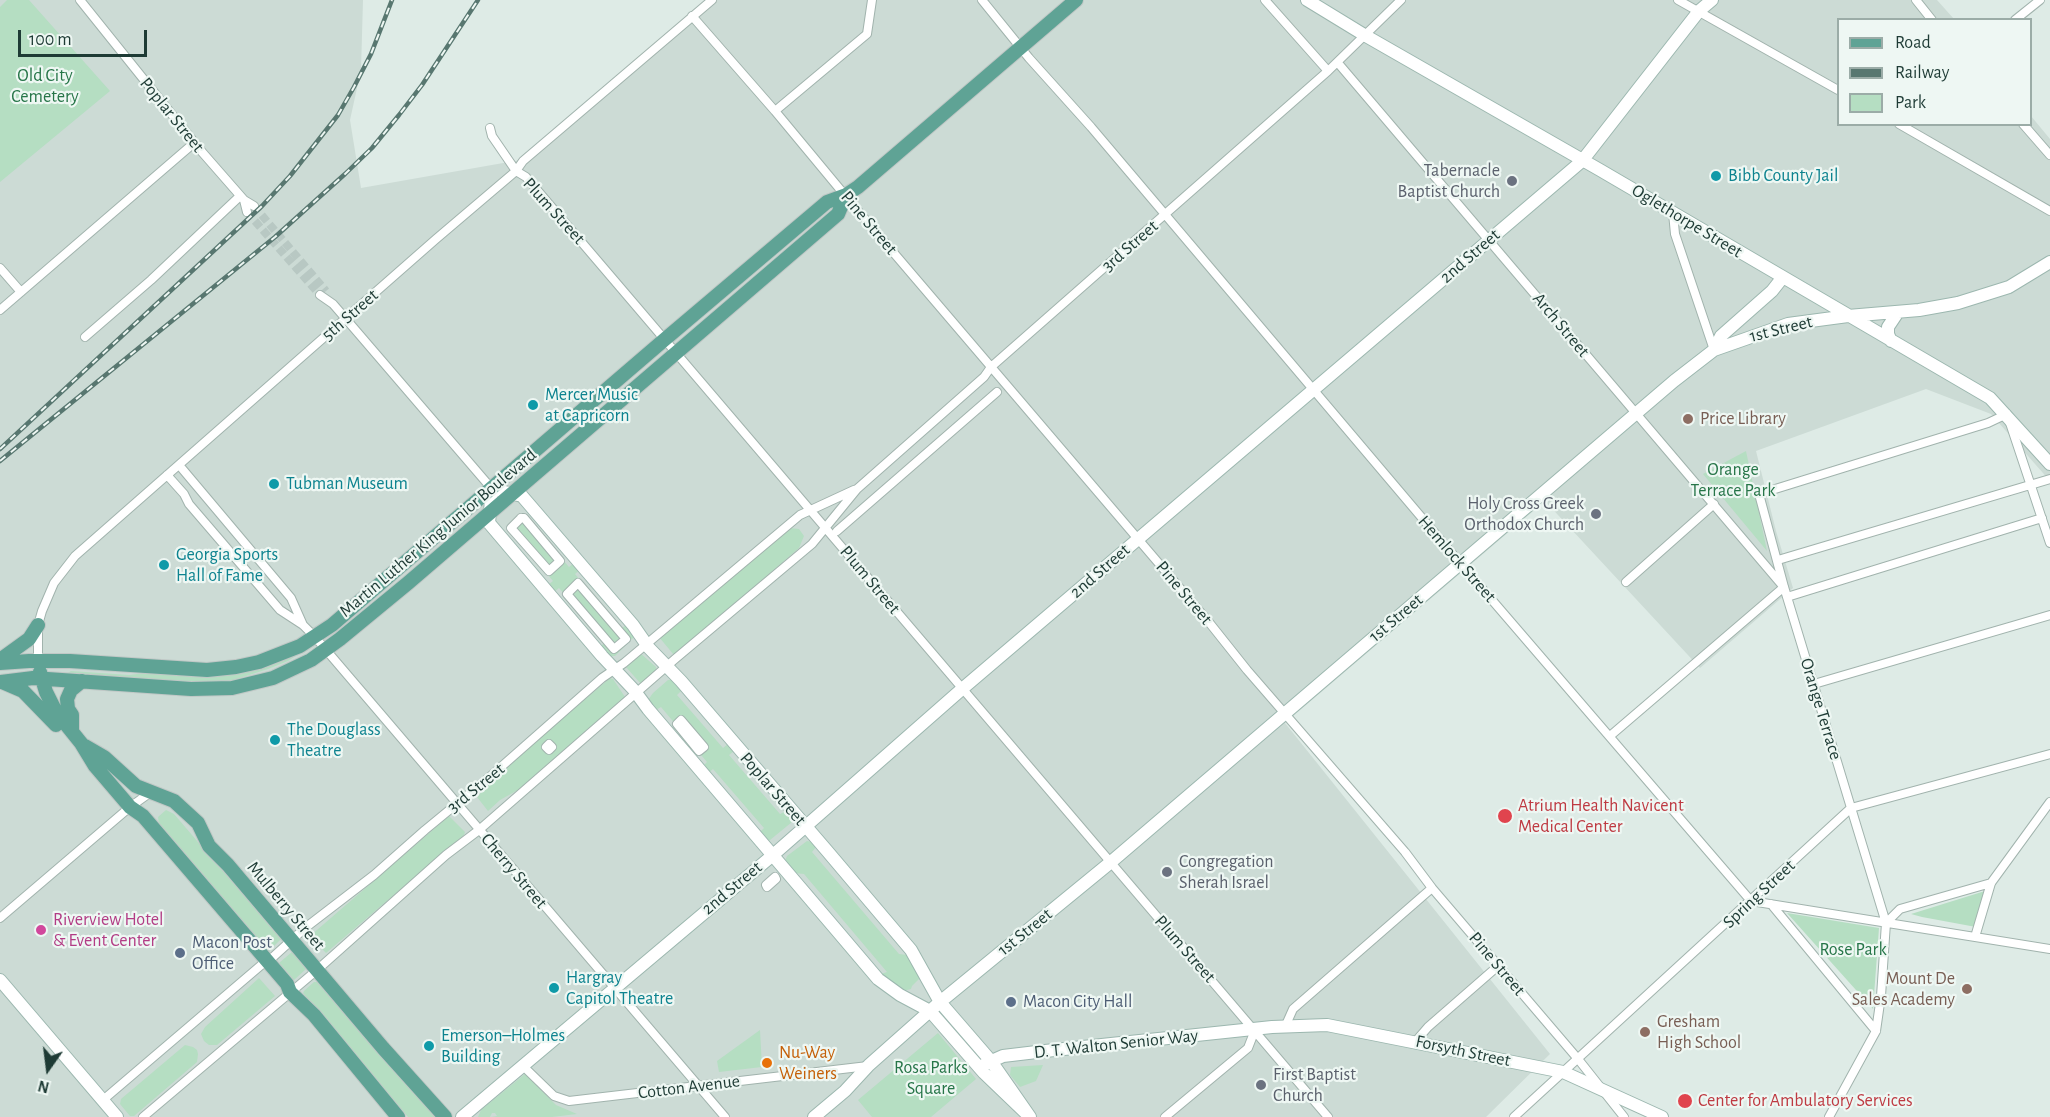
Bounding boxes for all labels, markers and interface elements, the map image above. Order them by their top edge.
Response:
scale bar [21,18,150,56]
legend [1837,18,2032,126]
text: 100 m [29,31,72,49]
text: Road [1895,34,1931,52]
text: Railway [1895,64,1949,82]
park label: Old City Cemetery [11,65,79,107]
street label: Poplar Street [135,73,209,157]
text: Park [1895,94,1926,112]
place label: Tabernacle Baptist Church [1398,160,1500,202]
place label: Bibb County Jail [1728,165,1838,187]
marker: Bibb County Jail [1709,169,1723,183]
street label: Plum Street [518,173,590,249]
marker: Tabernacle Baptist Church [1505,174,1519,188]
street label: Oglethorpe Street [1628,179,1746,263]
street label: Pine Street [836,187,902,259]
street label: 3rd Street [1097,216,1163,276]
street label: 2nd Street [1436,224,1504,288]
street label: 5th Street [317,285,383,345]
street label: Arch Street [1528,288,1594,362]
street label: 1st Street [1747,311,1815,347]
place label: Mercer Music at Capricorn [545,384,638,426]
marker: Mercer Music at Capricorn [526,398,540,412]
place label: Price Library [1700,408,1786,430]
marker: Price Library [1681,412,1695,426]
street label: Martin Luther King Junior Boulevard [335,444,541,622]
park label: Orange Terrace Park [1691,459,1775,502]
place label: Tubman Museum [286,473,408,495]
marker: Tubman Museum [267,477,281,491]
place label: Holy Cross Greek Orthodox Church [1464,493,1584,536]
marker: Holy Cross Greek Orthodox Church [1589,507,1603,521]
street label: Hemlock Street [1413,511,1501,607]
street label: 2nd Street [1066,539,1134,603]
street label: Plum Street [835,541,905,619]
place label: Georgia Sports Hall of Fame [176,544,278,586]
street label: Pine Street [1151,557,1217,629]
marker: Georgia Sports Hall of Fame [157,558,171,572]
street label: 1st Street [1365,589,1427,647]
street label: Orange Terrace [1795,655,1847,763]
place label: The Douglass Theatre [287,719,381,762]
marker: The Douglass Theatre [268,733,282,747]
street label: Poplar Street [735,748,811,830]
street label: 3rd Street [443,758,509,818]
place label: Atrium Health Navicent Medical Center [1518,795,1684,838]
marker: Atrium Health Navicent Medical Center [1496,807,1514,825]
street label: Cherry Street [476,829,552,913]
place label: Congregation Sherah Israel [1179,851,1274,894]
street label: Spring Street [1718,855,1800,933]
street label: Mulberry Street [242,857,330,955]
street label: 2nd Street [697,857,767,919]
marker: Congregation Sherah Israel [1160,865,1174,879]
street label: 1st Street [993,903,1057,961]
place label: Riverview Hotel & Event Center [53,909,163,952]
street label: Plum Street [1150,911,1220,987]
marker: Riverview Hotel & Event Center [34,923,48,937]
street label: Pine Street [1464,928,1530,1000]
place label: Macon Post Office [192,932,272,974]
park label: Rose Park [1819,939,1887,961]
marker: Macon Post Office [173,946,187,960]
place label: Hargray Capitol Theatre [566,967,673,1010]
place label: Mount De Sales Academy [1852,968,1955,1010]
marker: Hargray Capitol Theatre [547,981,561,995]
marker: Mount De Sales Academy [1960,982,1974,996]
place label: Macon City Hall [1023,991,1132,1013]
marker: Macon City Hall [1004,995,1018,1009]
place label: Gresham High School [1657,1011,1741,1054]
place label: Emerson–Holmes Building [441,1025,565,1068]
street label: D. T. Walton Senior Way [1033,1025,1199,1063]
marker: Gresham High School [1638,1025,1652,1039]
street label: Forsyth Street [1414,1030,1512,1072]
north arrow [18,1039,78,1099]
marker: Emerson–Holmes Building [422,1039,436,1053]
place label: Nu-Way Weiners [779,1042,837,1084]
marker: Nu-Way Weiners [760,1056,774,1070]
park label: Rosa Parks Square [894,1057,968,1100]
place label: First Baptist Church [1273,1064,1356,1106]
street label: Cotton Avenue [637,1070,741,1104]
text: N [36,1077,51,1096]
marker: First Baptist Church [1254,1078,1268,1092]
place label: Center for Ambulatory Services [1698,1090,1913,1112]
marker: Center for Ambulatory Services [1676,1092,1694,1110]

